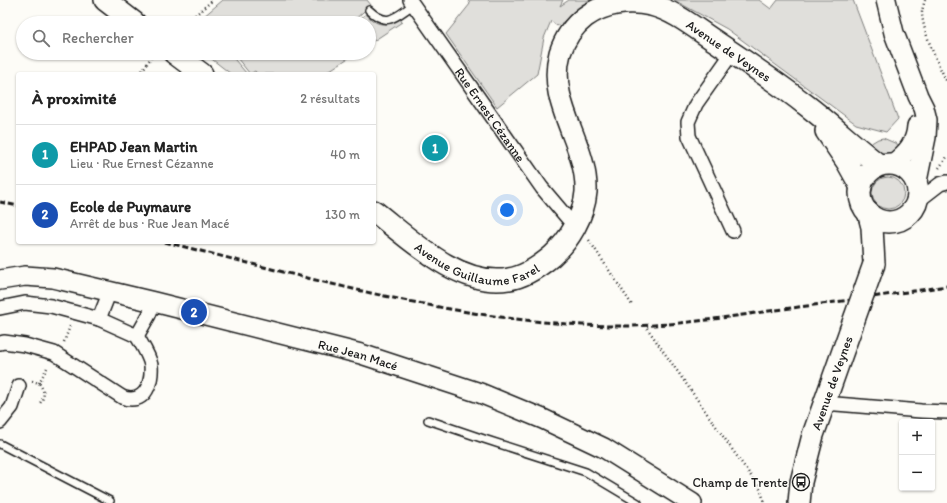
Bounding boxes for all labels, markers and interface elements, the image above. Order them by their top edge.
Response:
search box [16,16,376,60]
street label: Avenue de Veynes [684,17,774,85]
icon: search [30,27,52,49]
text: Rechercher [62,29,134,47]
street label: Rue Ernest Cézanne [452,65,528,165]
text: À proximité [32,88,117,108]
text: 2 résultats [300,91,360,106]
pin: 1 [422,133,448,163]
text: EHPAD Jean Martin [70,138,197,156]
text: 1 [42,147,48,162]
text: 40 m [330,147,360,162]
text: Lieu · Rue Ernest Cézanne [70,156,214,171]
text: Ecole de Puymaure [70,198,191,216]
your location [497,200,517,220]
text: 2 [42,207,48,222]
text: 130 m [325,207,360,222]
text: Arrêt de bus · Rue Jean Macé [70,216,229,231]
street label: Avenue Guillaume Farel [412,239,543,288]
pin: 2 [181,297,207,327]
street label: Avenue de Veynes [808,334,856,432]
street label: Rue Jean Macé [317,337,400,374]
map controls [899,419,935,491]
button: + [899,419,935,455]
button: − [899,455,935,491]
bus stop icon: Champ de Trente [791,472,811,492]
place label: Champ de Trente [692,475,788,490]

